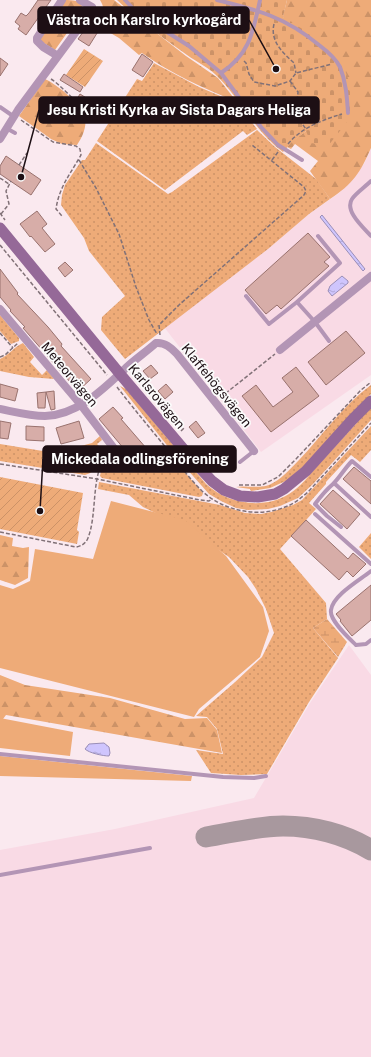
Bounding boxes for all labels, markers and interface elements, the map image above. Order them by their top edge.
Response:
callout: Västra och Karslro kyrkogård [38,7,249,33]
text: Västra och Karslro kyrkogård [47,12,241,28]
callout: Jesu Kristi Kyrka av Sista Dagars Heliga [39,97,319,123]
text: Jesu Kristi Kyrka av Sista Dagars Heliga [47,102,311,118]
street label: Meteorvägen [38,339,101,410]
street label: Klaffehögsvägen [179,341,255,430]
street label: Karlsrovägen [125,361,188,432]
callout: Mickedala odlingsförening [43,446,236,472]
text: Mickedala odlingsförening [51,451,229,467]

